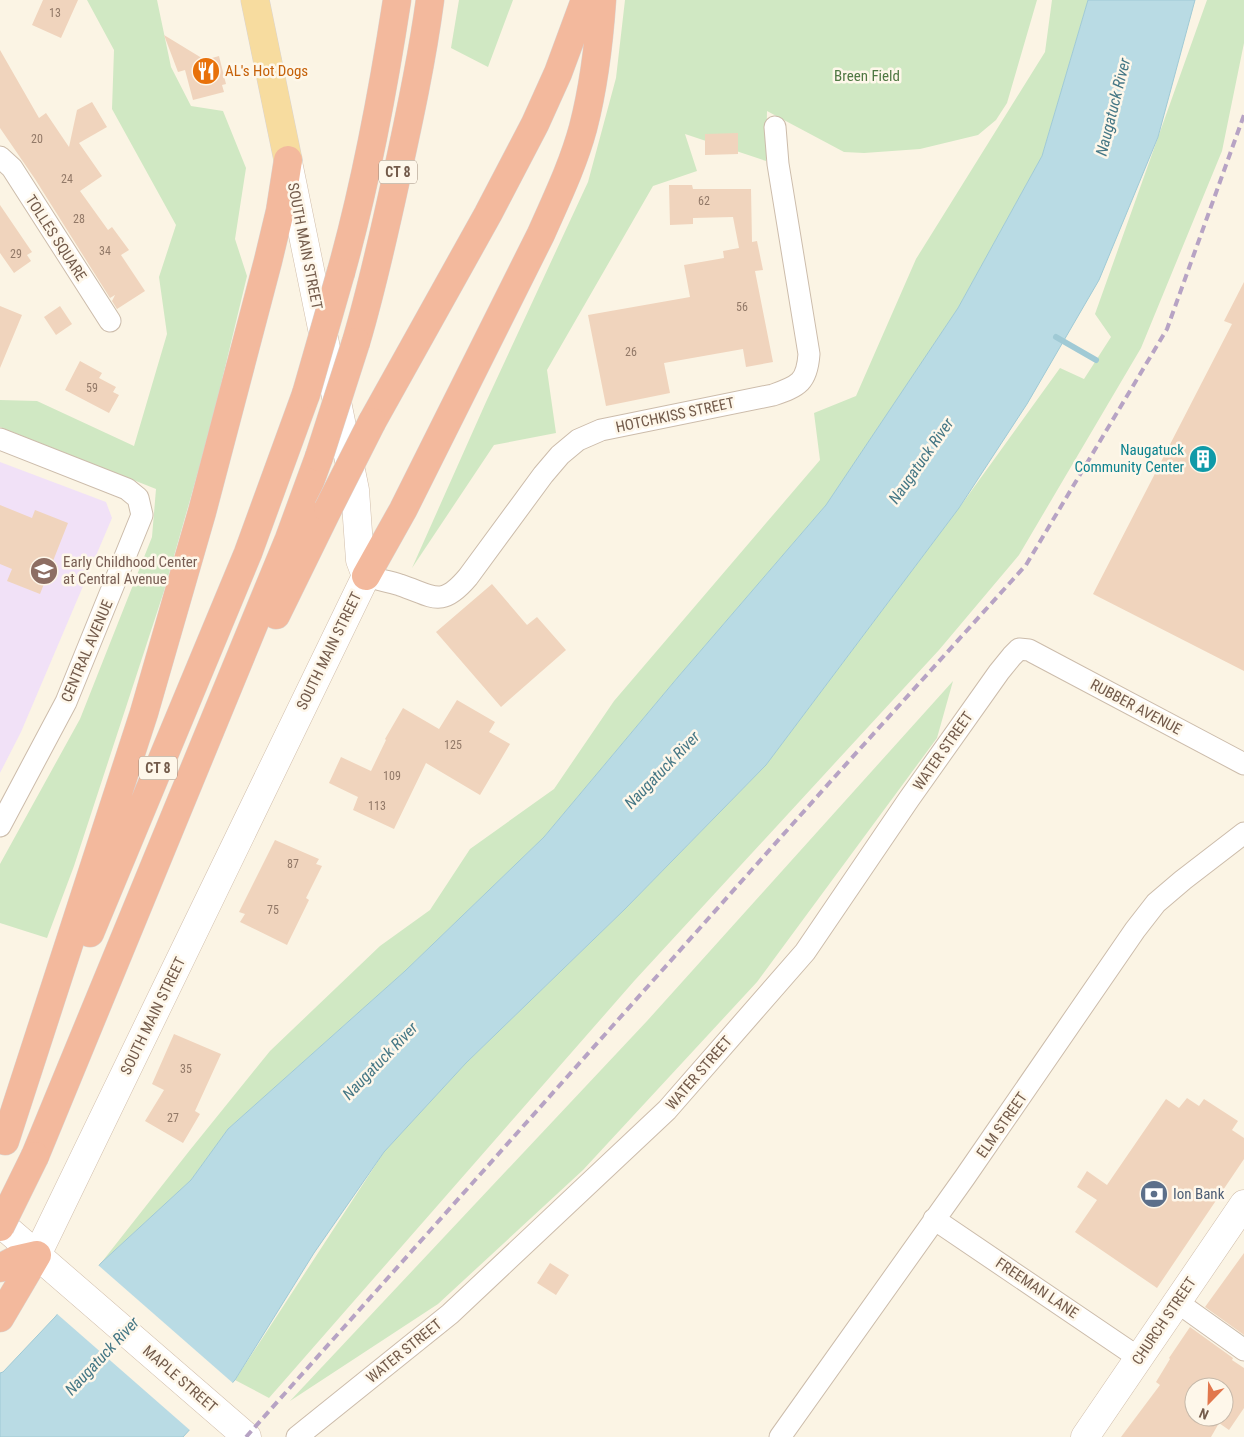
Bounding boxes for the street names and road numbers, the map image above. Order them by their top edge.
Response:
road number: CT 8 [379,160,417,183]
street label: SOUTH MAIN STREET [284,181,326,311]
street label: TOLLES SQUARE [22,192,90,284]
street label: HOTCHKISS STREET [614,394,736,436]
street label: SOUTH MAIN STREET [293,589,365,713]
street label: CENTRAL AVENUE [57,597,117,705]
street label: RUBBER AVENUE [1087,675,1185,739]
street label: WATER STREET [909,708,977,794]
road number: CT 8 [139,756,177,780]
street label: SOUTH MAIN STREET [117,954,189,1078]
street label: WATER STREET [662,1032,736,1114]
street label: ELM STREET [973,1089,1031,1161]
street label: FREEMAN LANE [992,1254,1082,1322]
street label: CHURCH STREET [1128,1274,1200,1368]
street label: WATER STREET [363,1315,446,1387]
street label: MAPLE STREET [139,1342,221,1416]

